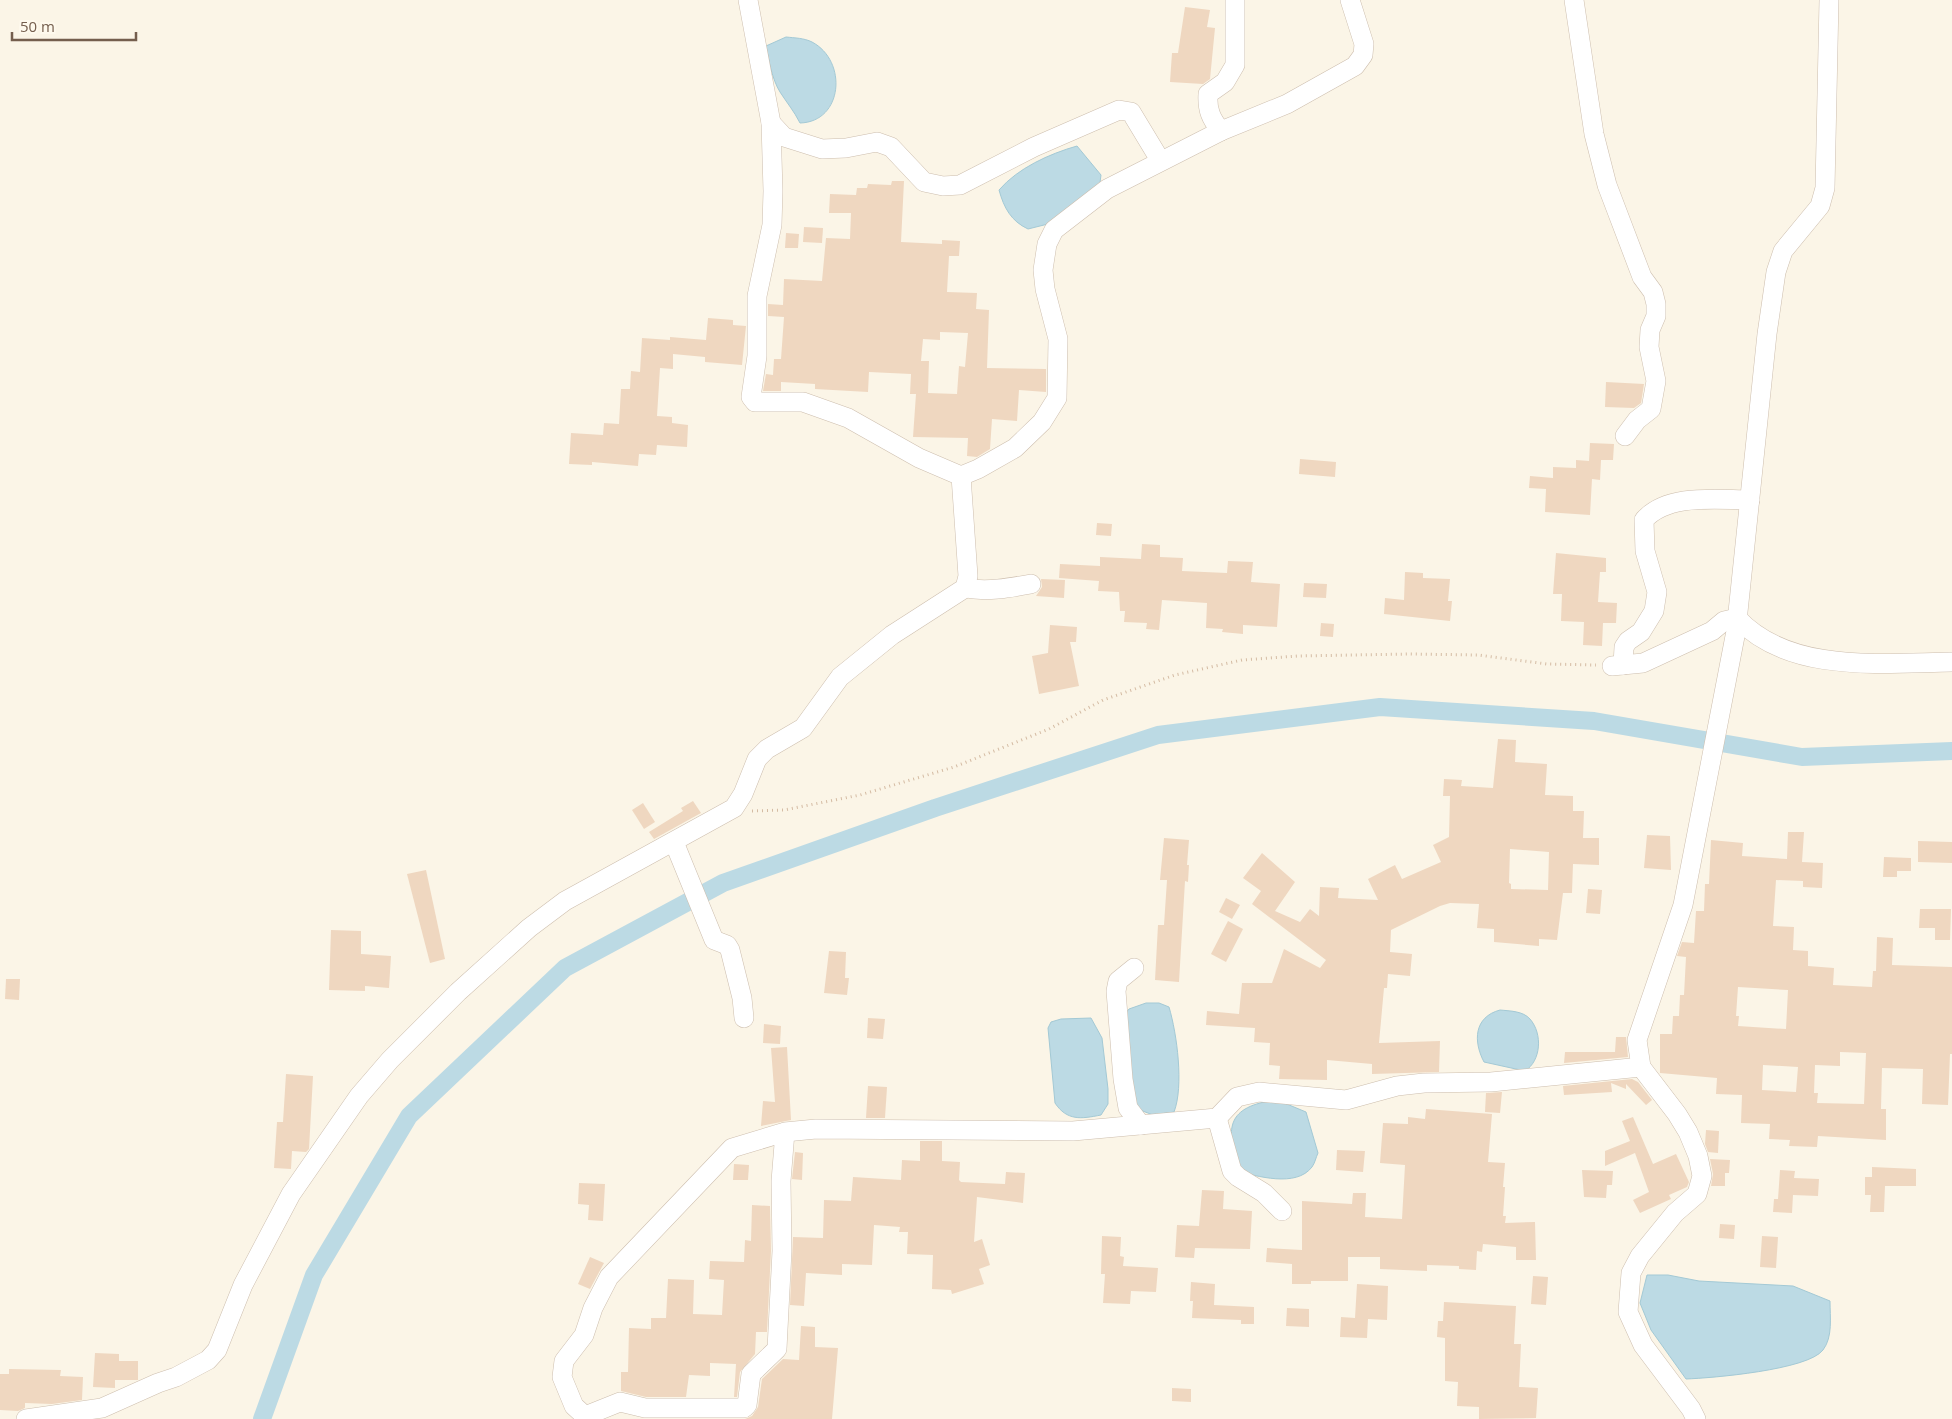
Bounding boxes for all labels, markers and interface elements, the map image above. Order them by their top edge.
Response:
scale bar [12,10,136,42]
text: 50 m [20,16,55,36]

